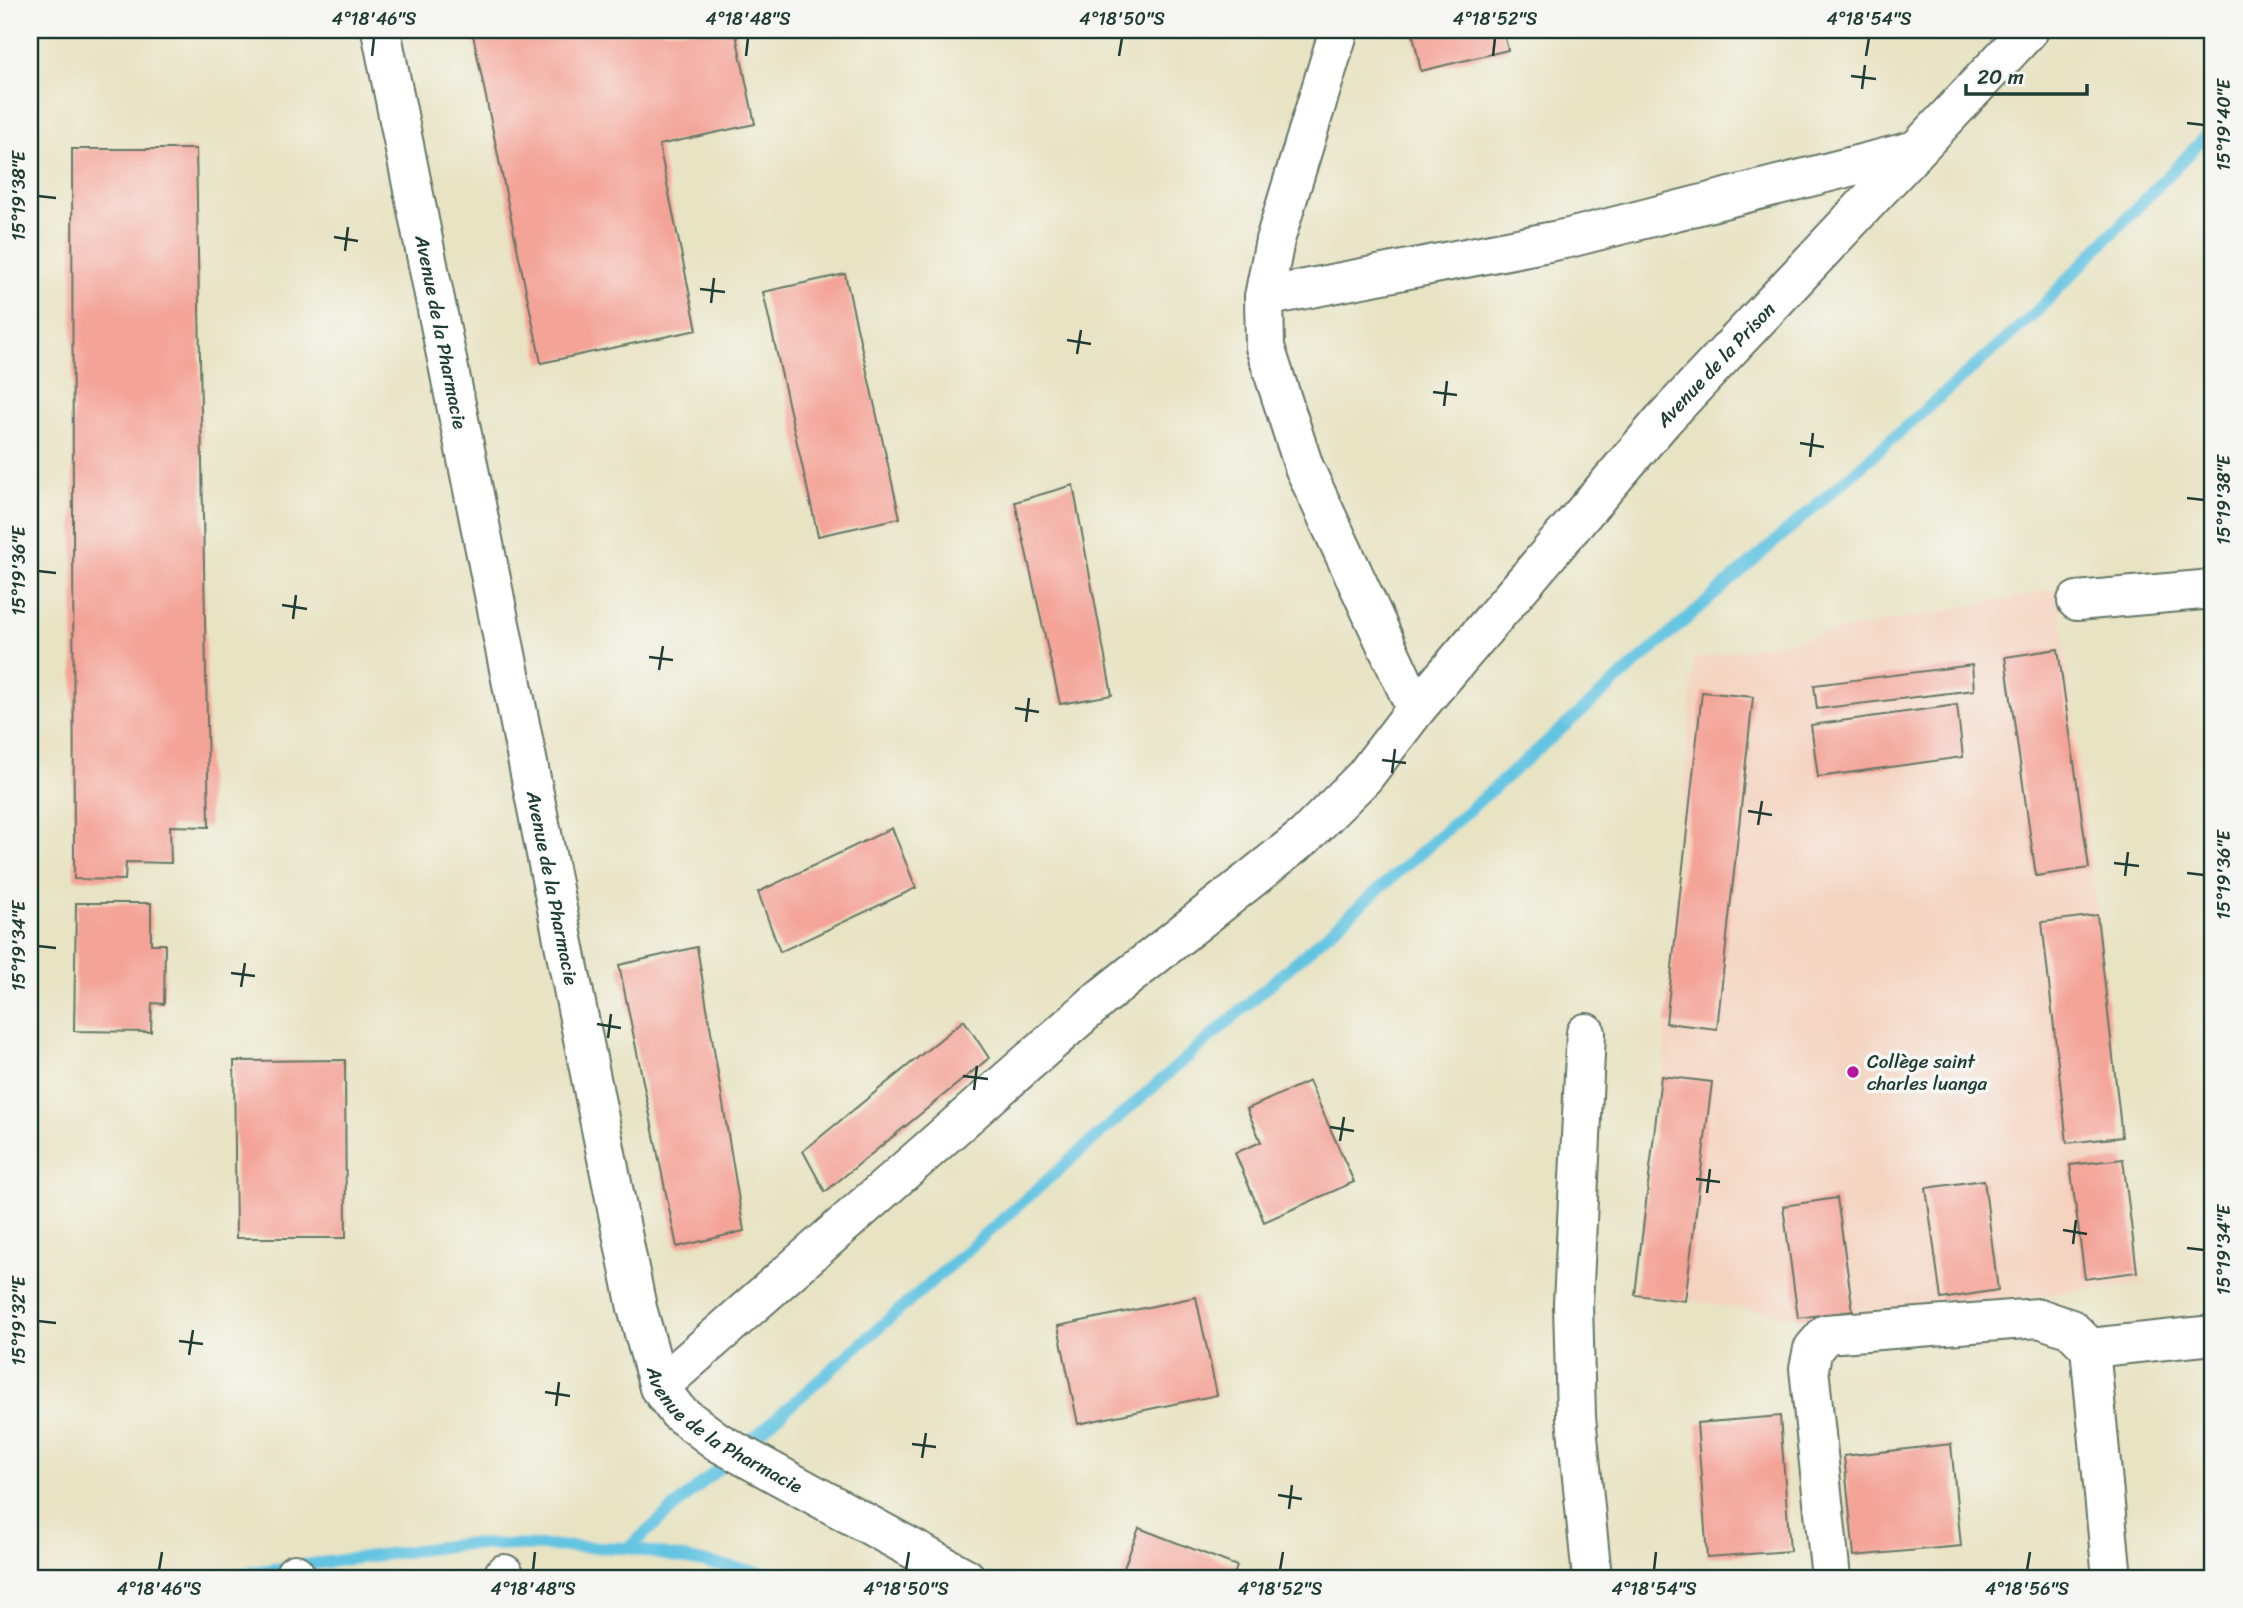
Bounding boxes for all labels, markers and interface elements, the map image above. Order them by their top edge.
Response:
text: 4°18'46"S [332,3,416,35]
text: 4°18'48"S [705,3,791,35]
text: 4°18'50"S [1079,3,1165,35]
text: 4°18'52"S [1453,3,1537,35]
text: 4°18'54"S [1826,3,1912,35]
scale bar [1966,52,2087,96]
text: 20 m [1977,58,2024,96]
text: 15°19'40"E [2208,78,2240,171]
text: 15°19'38"E [3,150,35,241]
street label: Avenue de la Pharmacie [405,231,477,432]
street label: Avenue de la Prison [1647,294,1783,436]
text: 15°19'38"E [2208,454,2240,545]
text: 15°19'36"E [3,525,35,616]
street label: Avenue de la Pharmacie [517,787,588,988]
text: 15°19'36"E [2208,829,2240,920]
text: 15°19'34"E [3,900,35,991]
place label: Collège saint charles luanga [1867,1045,1988,1100]
marker: Collège saint charles luanga [1845,1064,1861,1080]
text: 15°19'34"E [2208,1204,2240,1295]
text: 15°19'32"E [3,1275,35,1366]
street label: Avenue de la Pharmacie [637,1362,809,1502]
text: 4°18'46"S [117,1573,201,1605]
text: 4°18'48"S [490,1573,576,1605]
text: 4°18'50"S [863,1573,949,1605]
text: 4°18'52"S [1238,1573,1322,1605]
text: 4°18'54"S [1611,1573,1697,1605]
text: 4°18'56"S [1985,1573,2069,1605]

